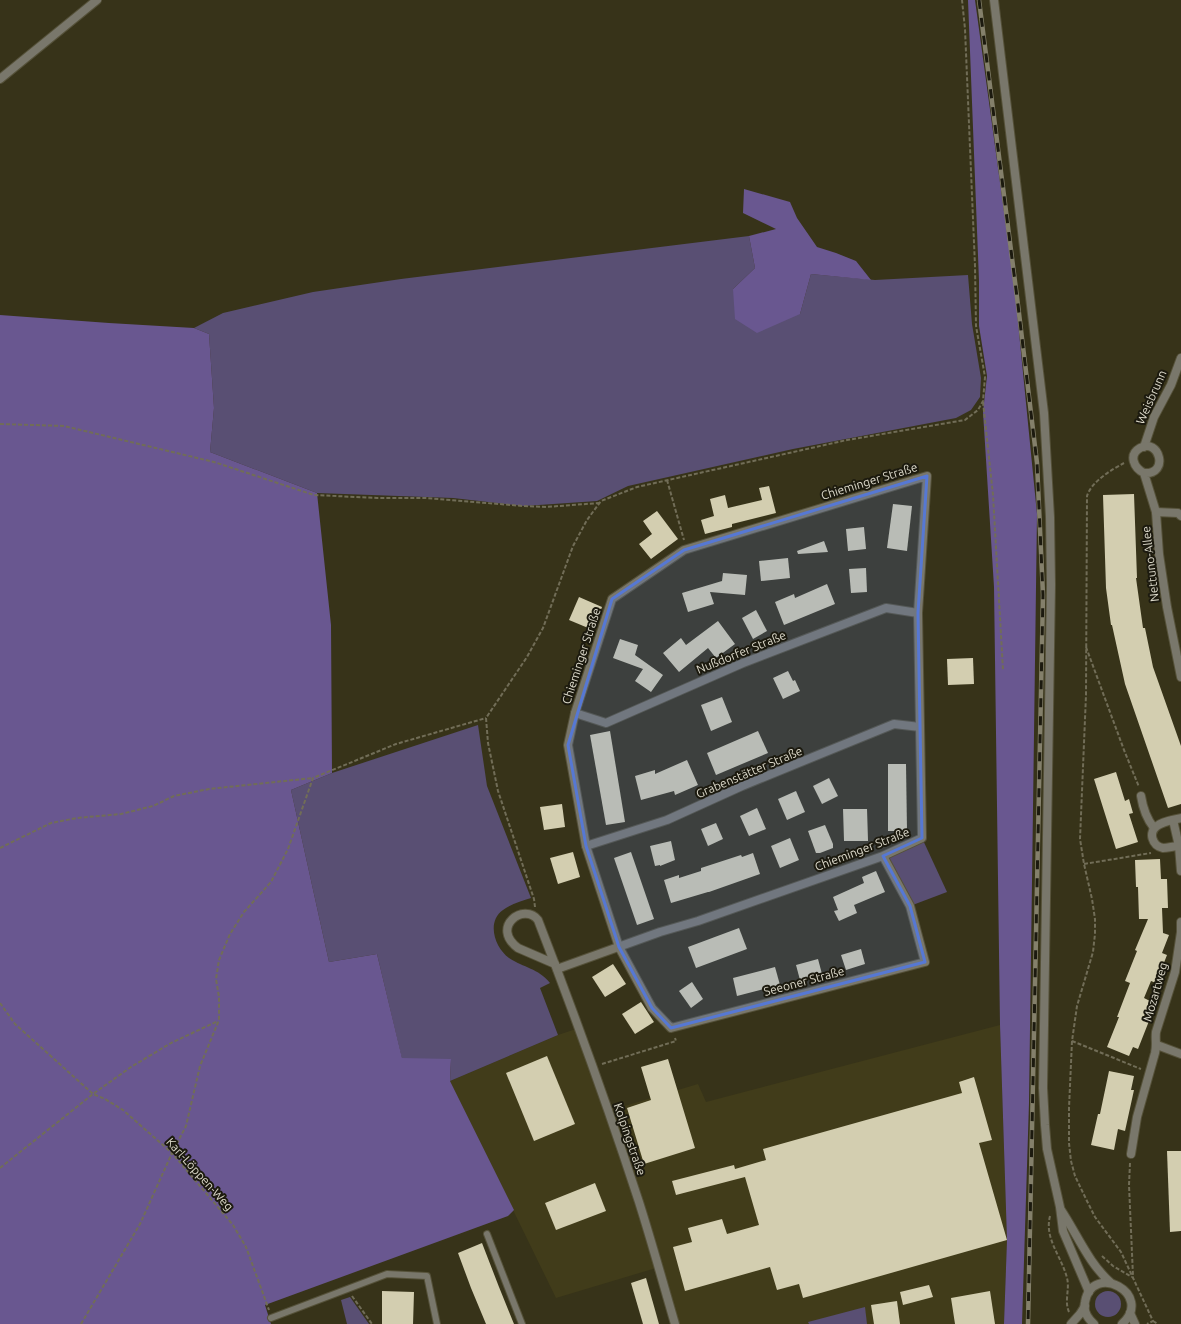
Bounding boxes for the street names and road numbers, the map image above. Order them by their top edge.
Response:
street label: Weisbrunn [1133,368,1169,426]
street label: Chieminger Straße [819,460,919,502]
street label: Nettuno-Allee [1139,525,1161,603]
street label: Chieminger Straße [559,606,603,706]
street label: Nußdorfer Straße [694,628,788,676]
street label: Grabenstätter Straße [694,744,804,800]
street label: Chieminger Straße [813,825,911,873]
street label: Mozartweg [1140,961,1170,1023]
street label: Seeoner Straße [762,964,846,998]
street label: Kolpingstraße [612,1101,648,1177]
street label: Karl-Löppen-Weg [164,1135,236,1213]

